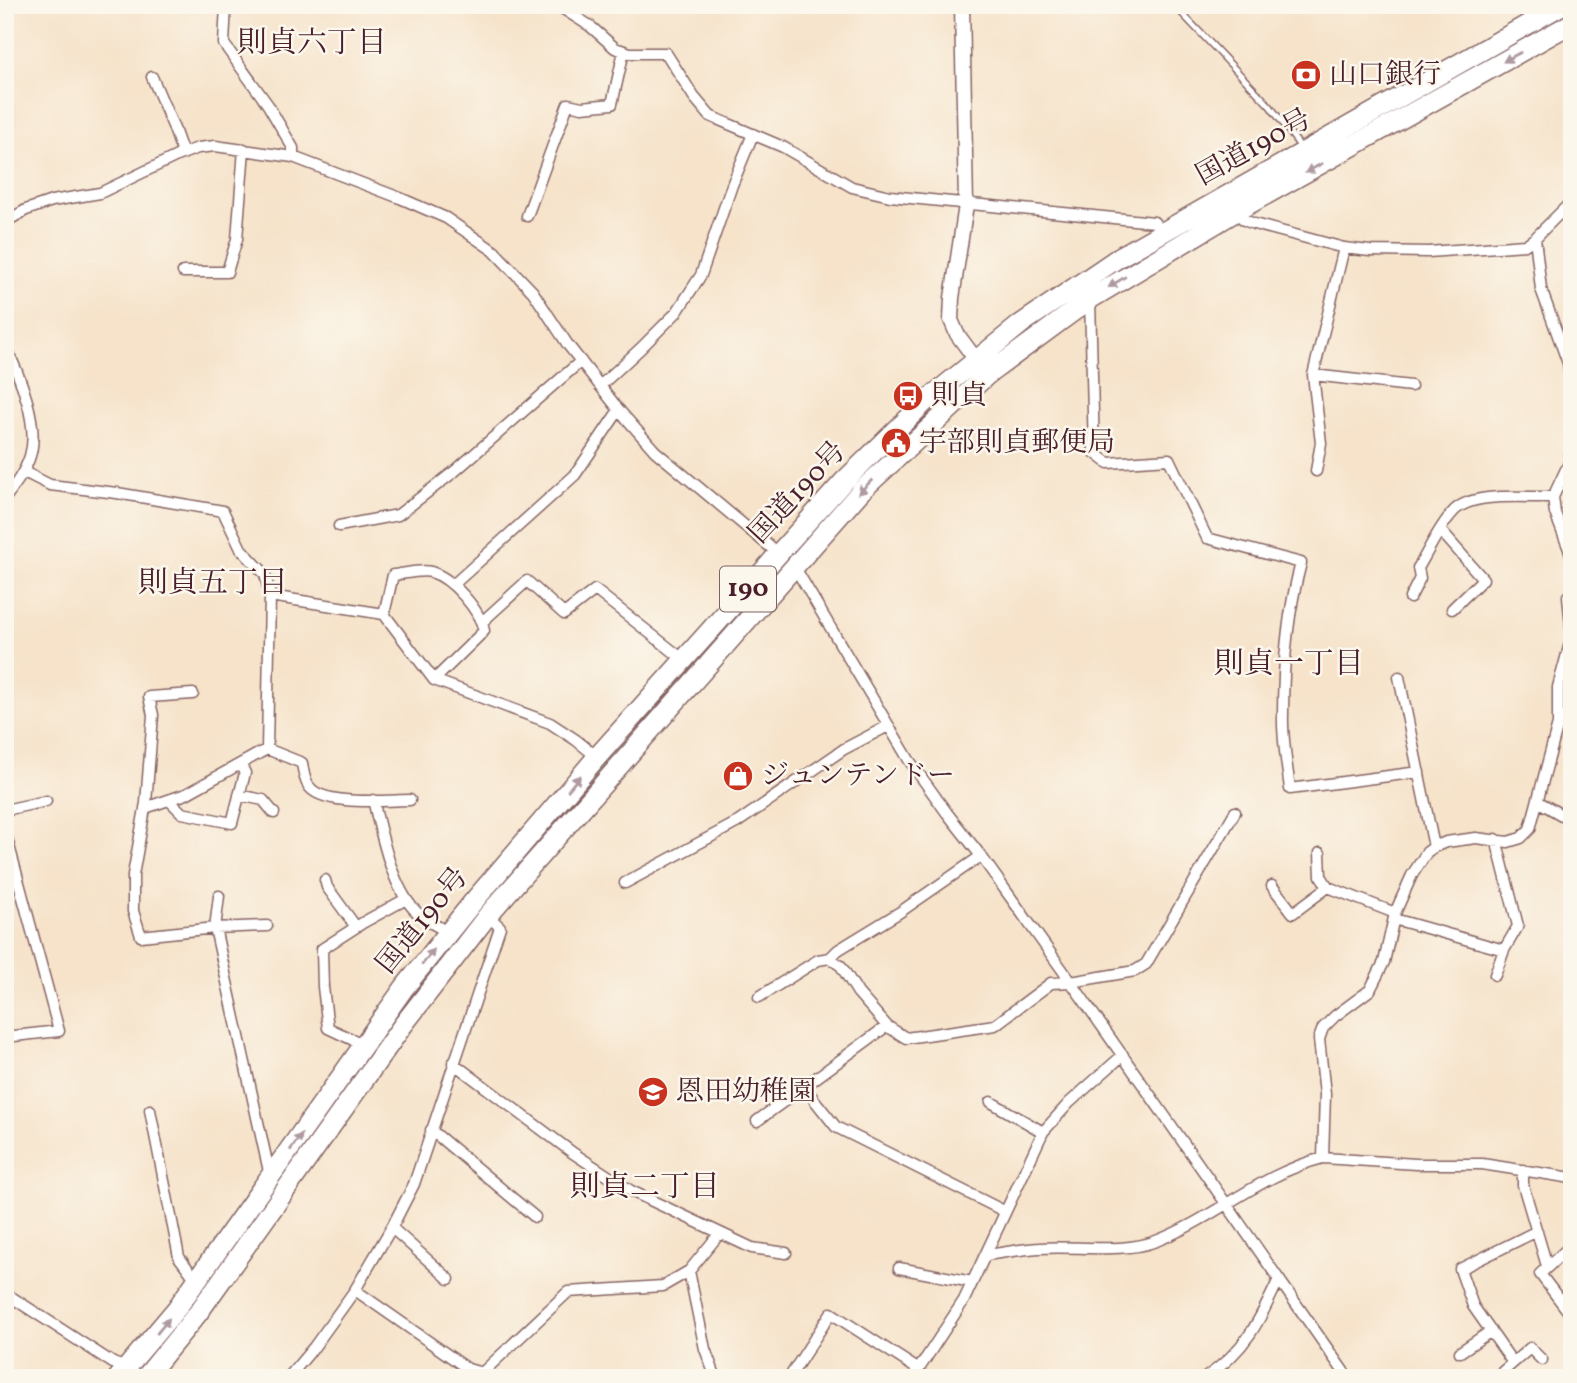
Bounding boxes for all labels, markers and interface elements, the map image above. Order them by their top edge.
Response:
district label: 則貞六丁目 [237,23,387,65]
one-way arrow [1502,51,1522,63]
place label: 山口銀行 [1329,56,1441,95]
bank icon: 山口銀行 [1289,58,1323,92]
street label: 国道190号 [1189,100,1319,196]
one-way arrow [1304,162,1323,174]
one-way arrow [1107,276,1127,289]
place label: 則貞 [931,377,987,416]
bus stop icon: 則貞 [891,379,925,413]
place label: 宇部則貞郵便局 [919,424,1115,463]
public building icon: 宇部則貞郵便局 [879,426,913,460]
street label: 国道190号 [741,433,855,553]
one-way arrow [857,479,874,495]
district label: 則貞五丁目 [138,563,288,605]
road number: 190 [720,566,776,611]
district label: 則貞一丁目 [1214,644,1364,686]
place label: ジュンテンドー [761,757,955,796]
shop icon: ジュンテンドー [721,759,755,793]
one-way arrow [566,774,581,791]
street label: 国道190号 [368,859,478,983]
one-way arrow [421,949,436,967]
place label: 恩田幼稚園 [676,1073,816,1112]
school or university icon: 恩田幼稚園 [636,1075,670,1109]
one-way arrow [289,1133,303,1151]
district label: 則貞二丁目 [570,1167,720,1209]
one-way arrow [155,1318,170,1336]

